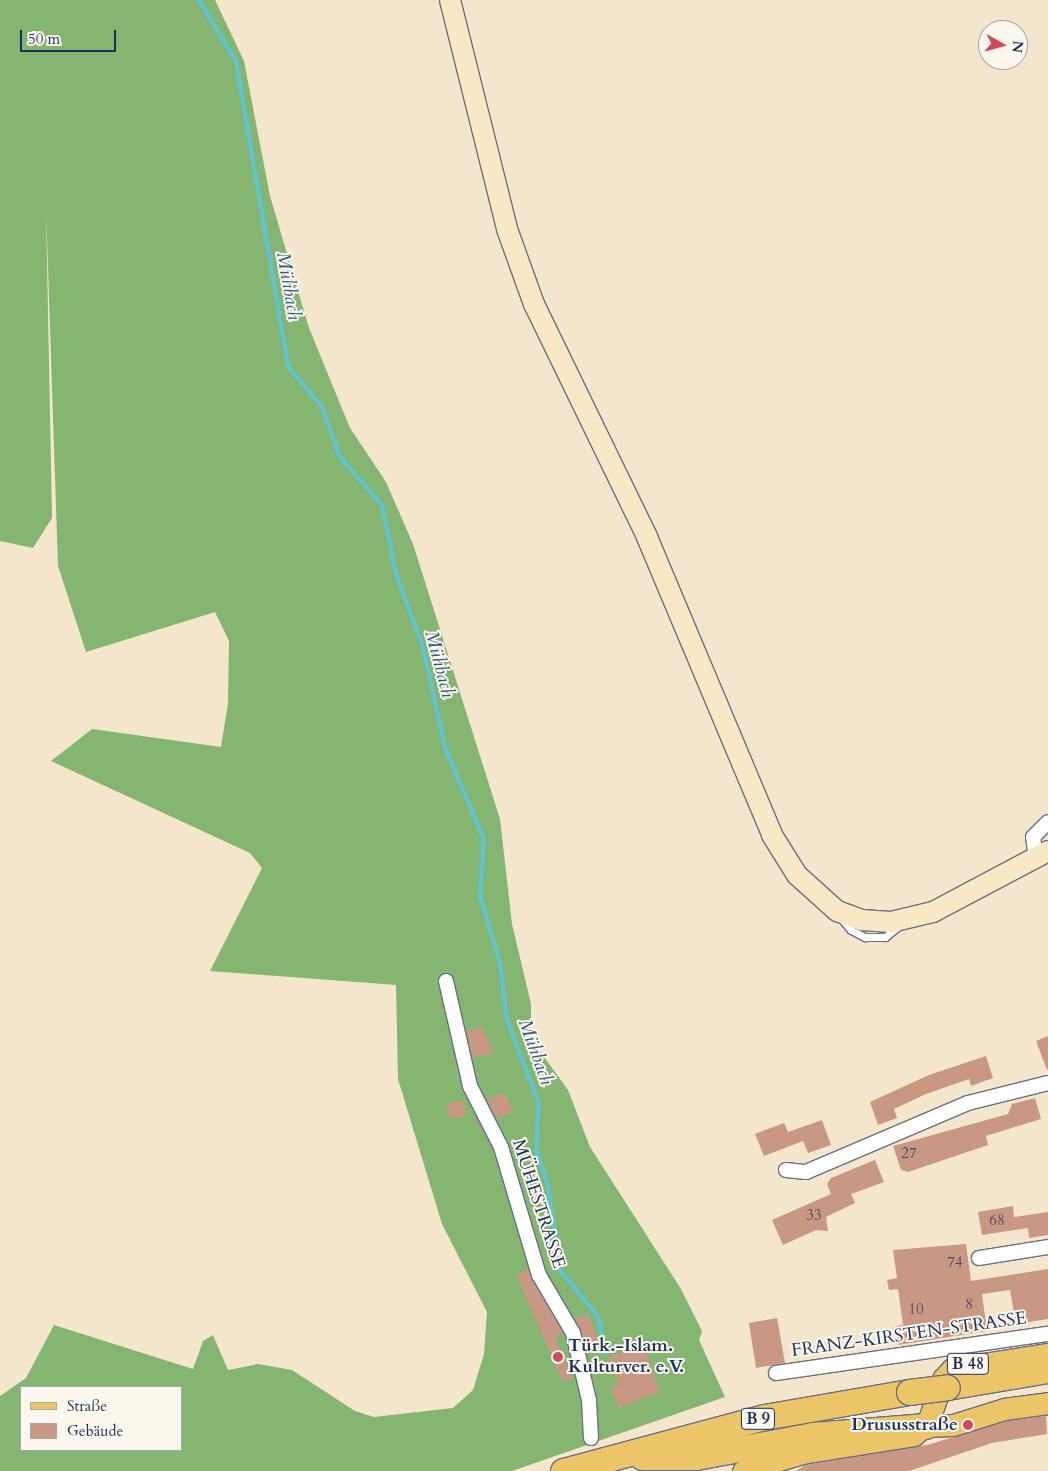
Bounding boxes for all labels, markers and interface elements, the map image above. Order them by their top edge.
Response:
scale bar [22,20,119,52]
north arrow [978,20,1028,70]
text: 50 m [28,29,60,49]
text: N [1007,40,1028,54]
water label: Mühbach [271,250,305,322]
water label: Mühbach [419,628,459,700]
water label: Mühbach [513,1016,557,1088]
street label: MÜHESTRASSE [507,1137,569,1271]
house number: 27 [901,1145,917,1163]
house number: 33 [806,1207,822,1225]
house number: 68 [989,1212,1005,1230]
house number: 74 [947,1254,963,1272]
house number: 8 [965,1296,973,1314]
house number: 10 [908,1301,924,1319]
street label: FRANZ-KIRSTEN-STRASSE [790,1308,1028,1362]
place label: Türk.-Islam. Kulturver. e.V. [568,1336,684,1378]
road number: B 48 [947,1350,989,1378]
marker: Türk.-Islam. Kulturver. e.V. [552,1351,564,1363]
legend [20,1386,182,1451]
text: Straße [67,1396,107,1416]
road number: B 9 [740,1406,776,1432]
place label: Drususstraße [851,1414,958,1436]
marker: Drususstraße [962,1419,974,1431]
text: Gebäude [67,1421,123,1441]

